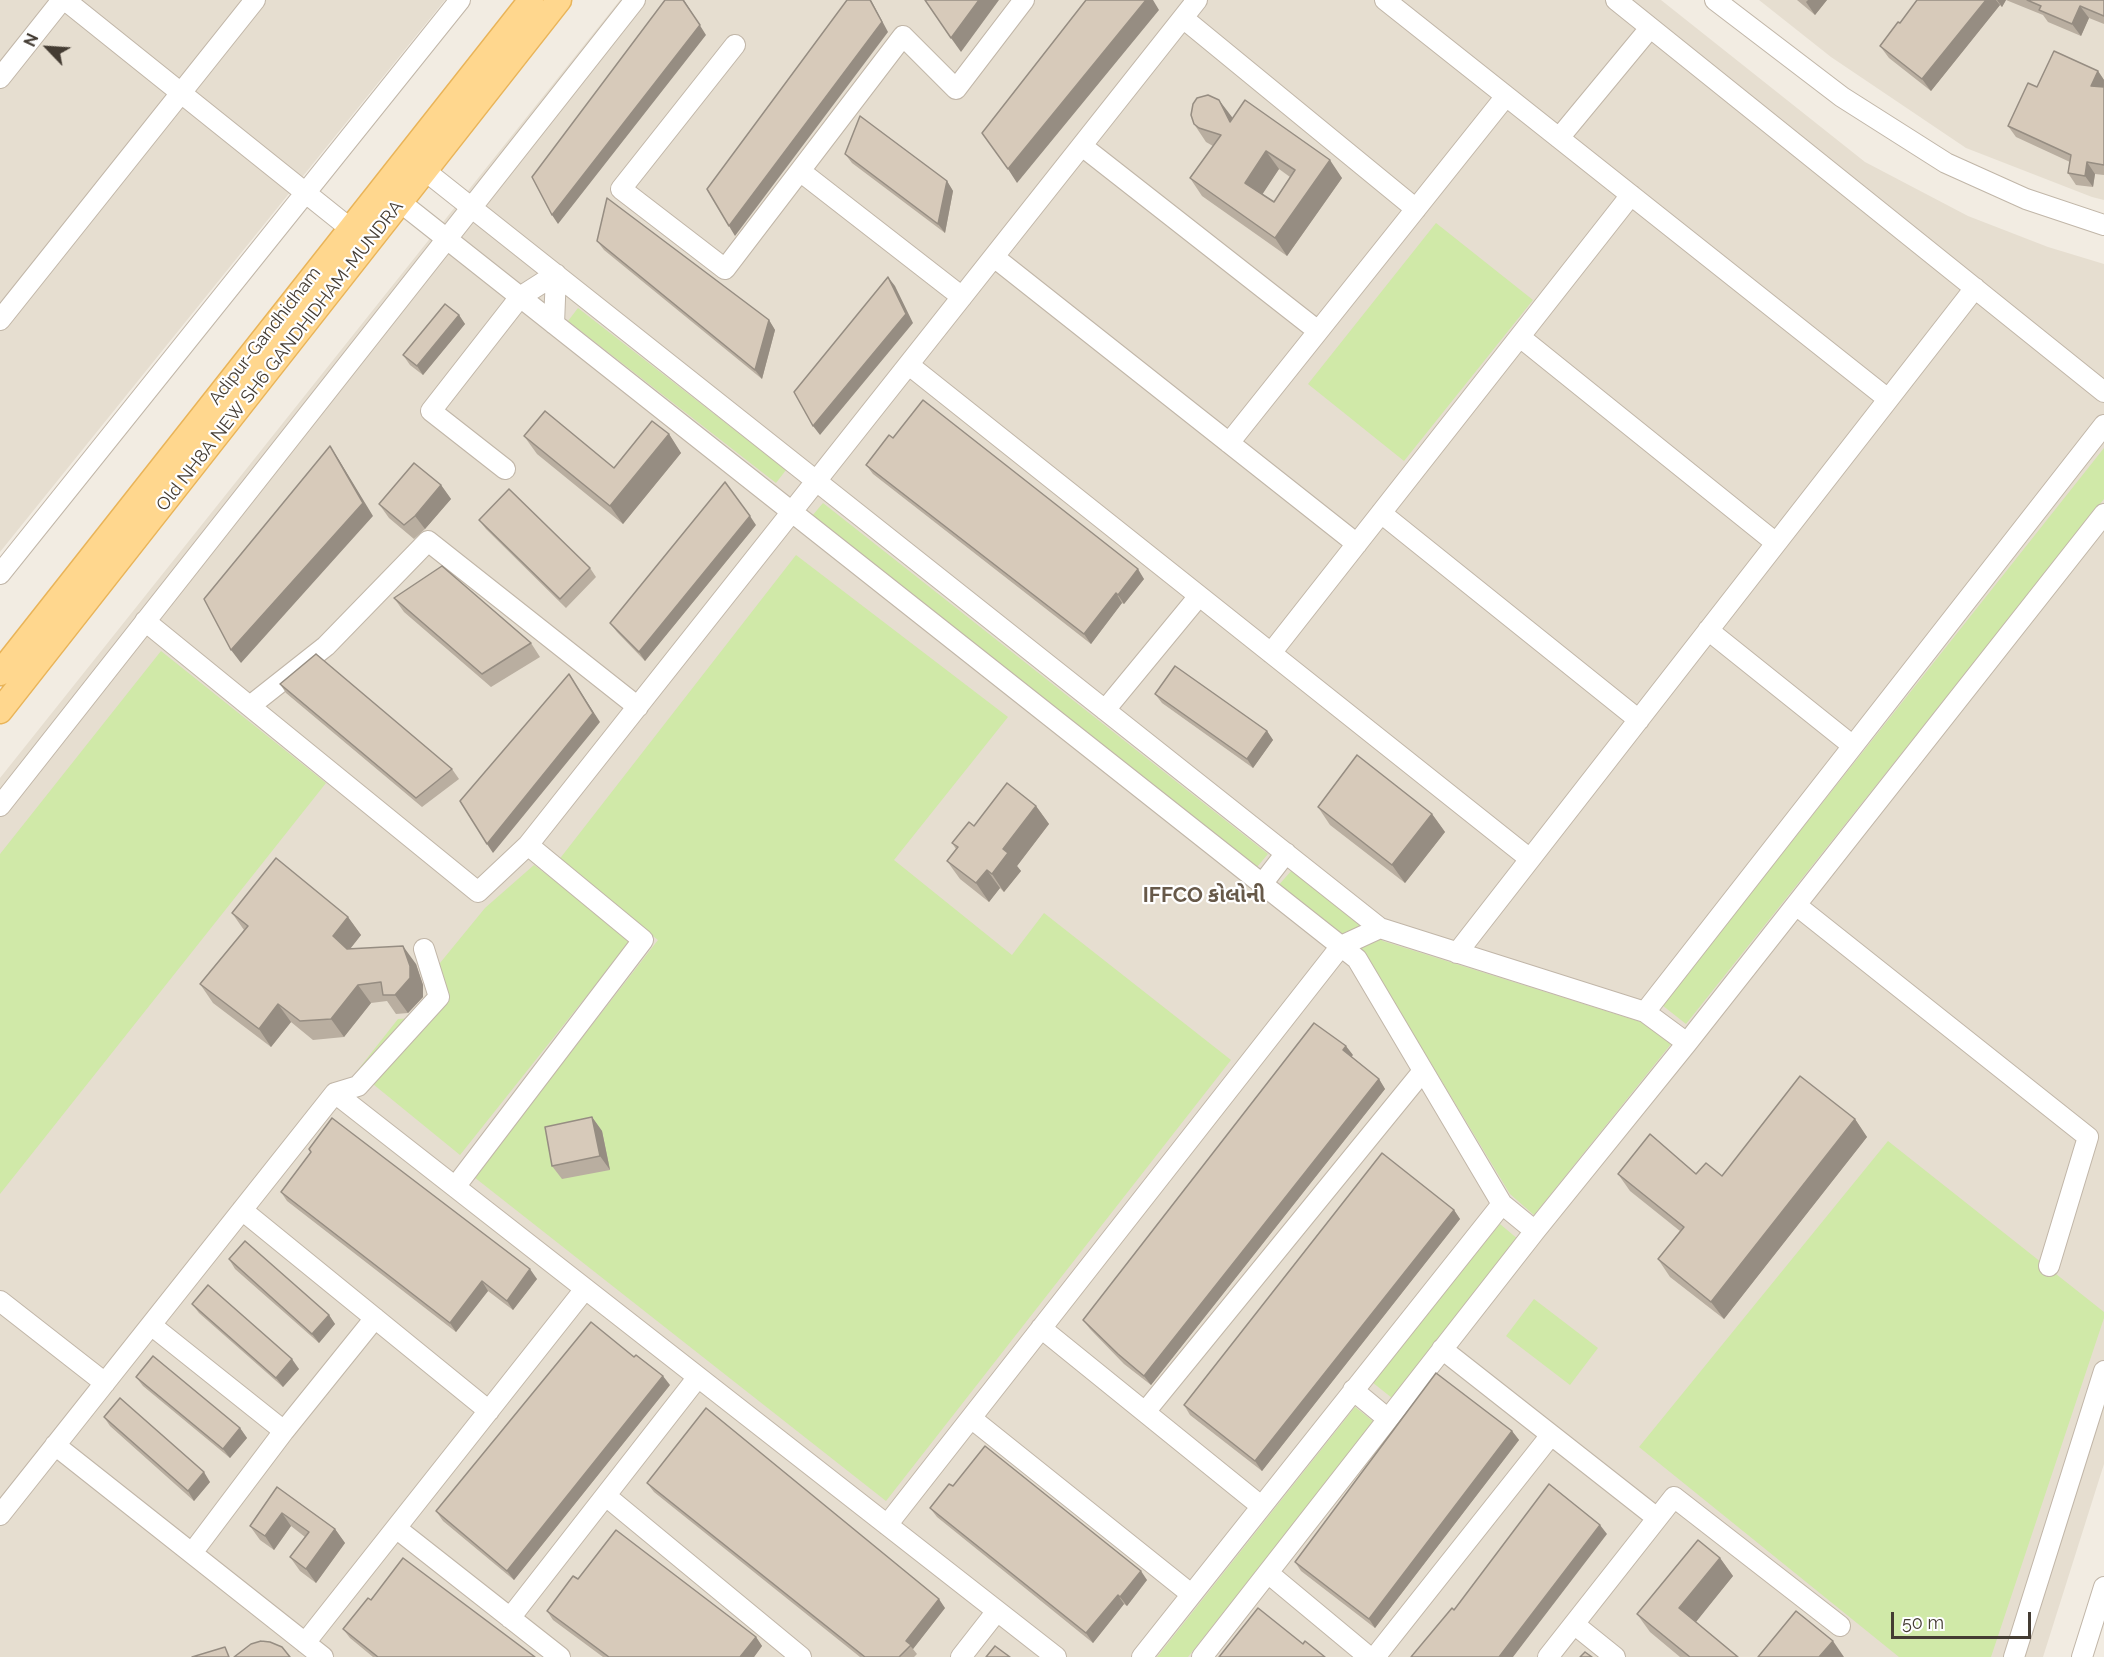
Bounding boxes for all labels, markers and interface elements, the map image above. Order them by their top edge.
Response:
north arrow [18,18,78,78]
text: N [20,31,42,50]
street label: Old NH8A NEW SH6 GANDHIDHAM-MUNDRA [152,197,408,515]
street label: Adipur-Gandhidham [204,263,326,409]
district label: IFFCO કોલોની [1143,883,1265,909]
scale bar [1894,1600,2034,1638]
text: 50 m [1902,1612,1944,1633]

